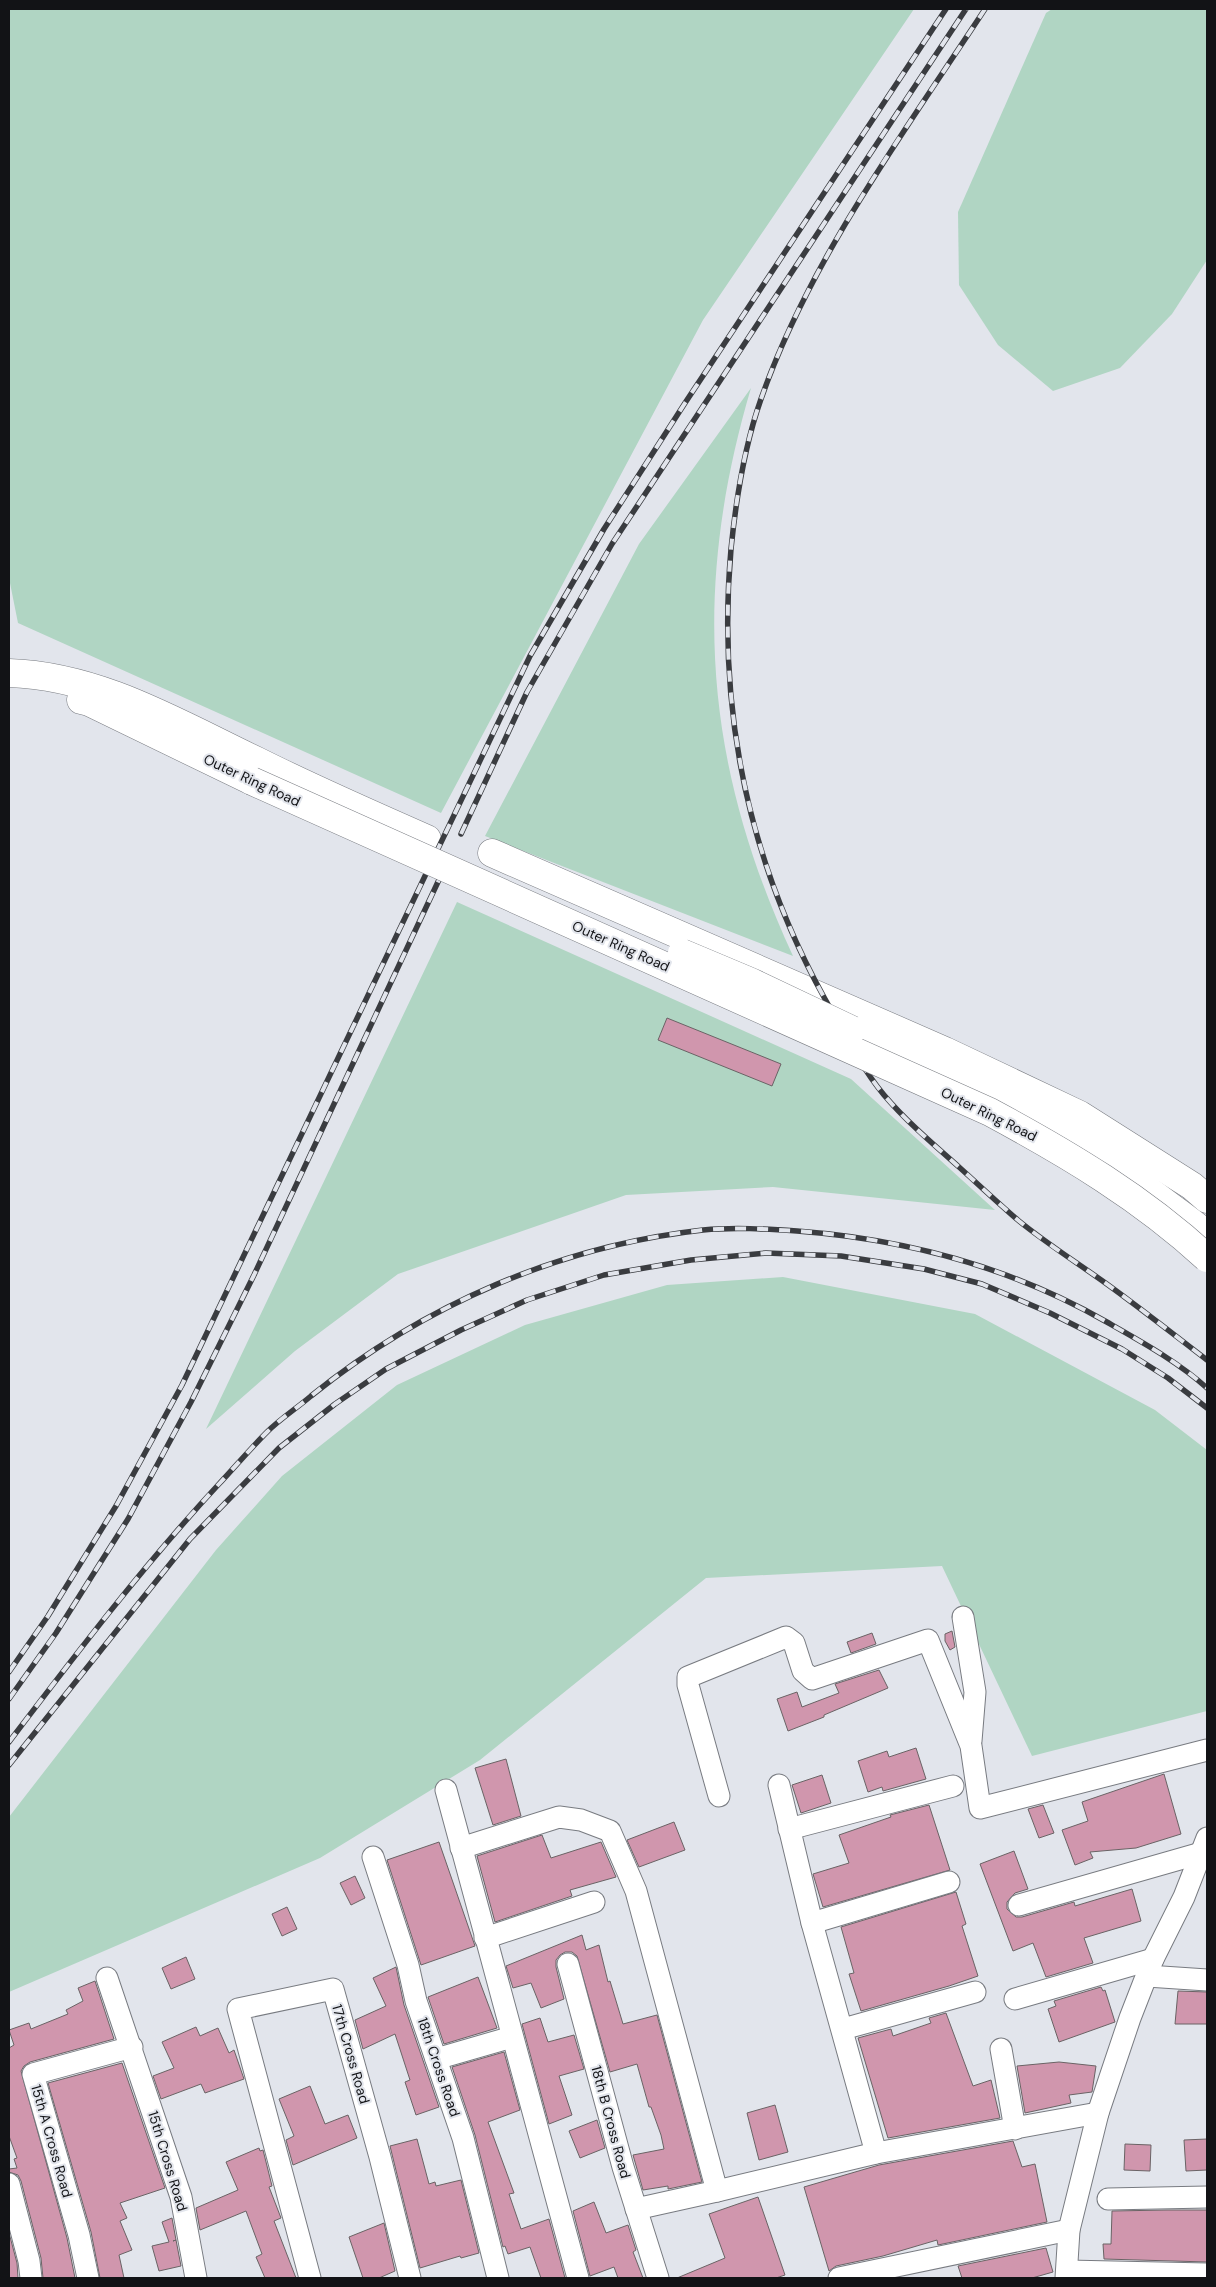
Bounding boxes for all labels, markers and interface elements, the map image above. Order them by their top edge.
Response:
street label: Outer Ring Road [201,750,303,810]
street label: Outer Ring Road [569,916,673,976]
street label: Outer Ring Road [938,1083,1040,1145]
street label: 17th Cross Road [328,2002,374,2106]
street label: 18th Cross Road [414,2015,464,2119]
street label: 18th B Cross Road [587,2064,635,2180]
street label: 15th A Cross Road [27,2082,77,2200]
street label: 15th Cross Road [144,2109,192,2213]

